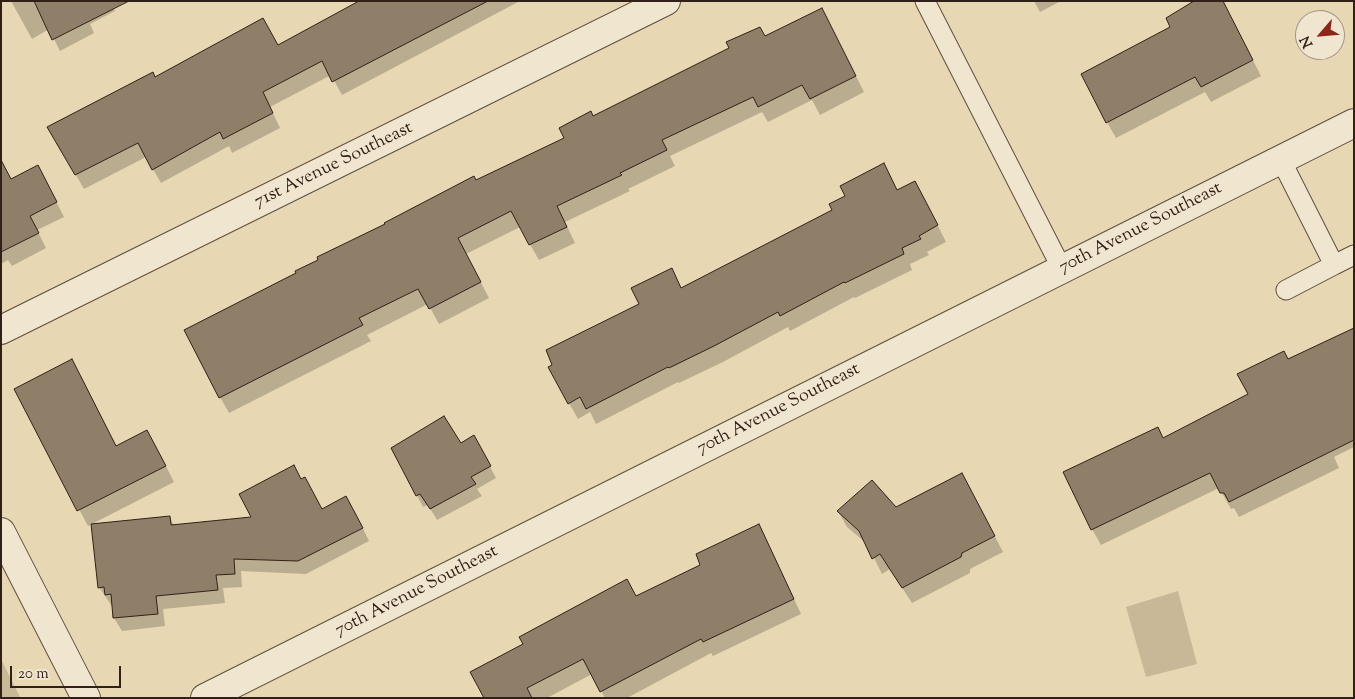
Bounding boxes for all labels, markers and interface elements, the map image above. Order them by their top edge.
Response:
north arrow [1295,10,1345,60]
text: N [1296,32,1319,51]
street label: 71st Avenue Southeast [251,118,417,214]
street label: 70th Avenue Southeast [1056,179,1226,279]
street label: 70th Avenue Southeast [694,360,864,460]
street label: 70th Avenue Southeast [332,542,502,642]
scale bar [12,656,124,688]
text: 20 m [18,664,49,685]

